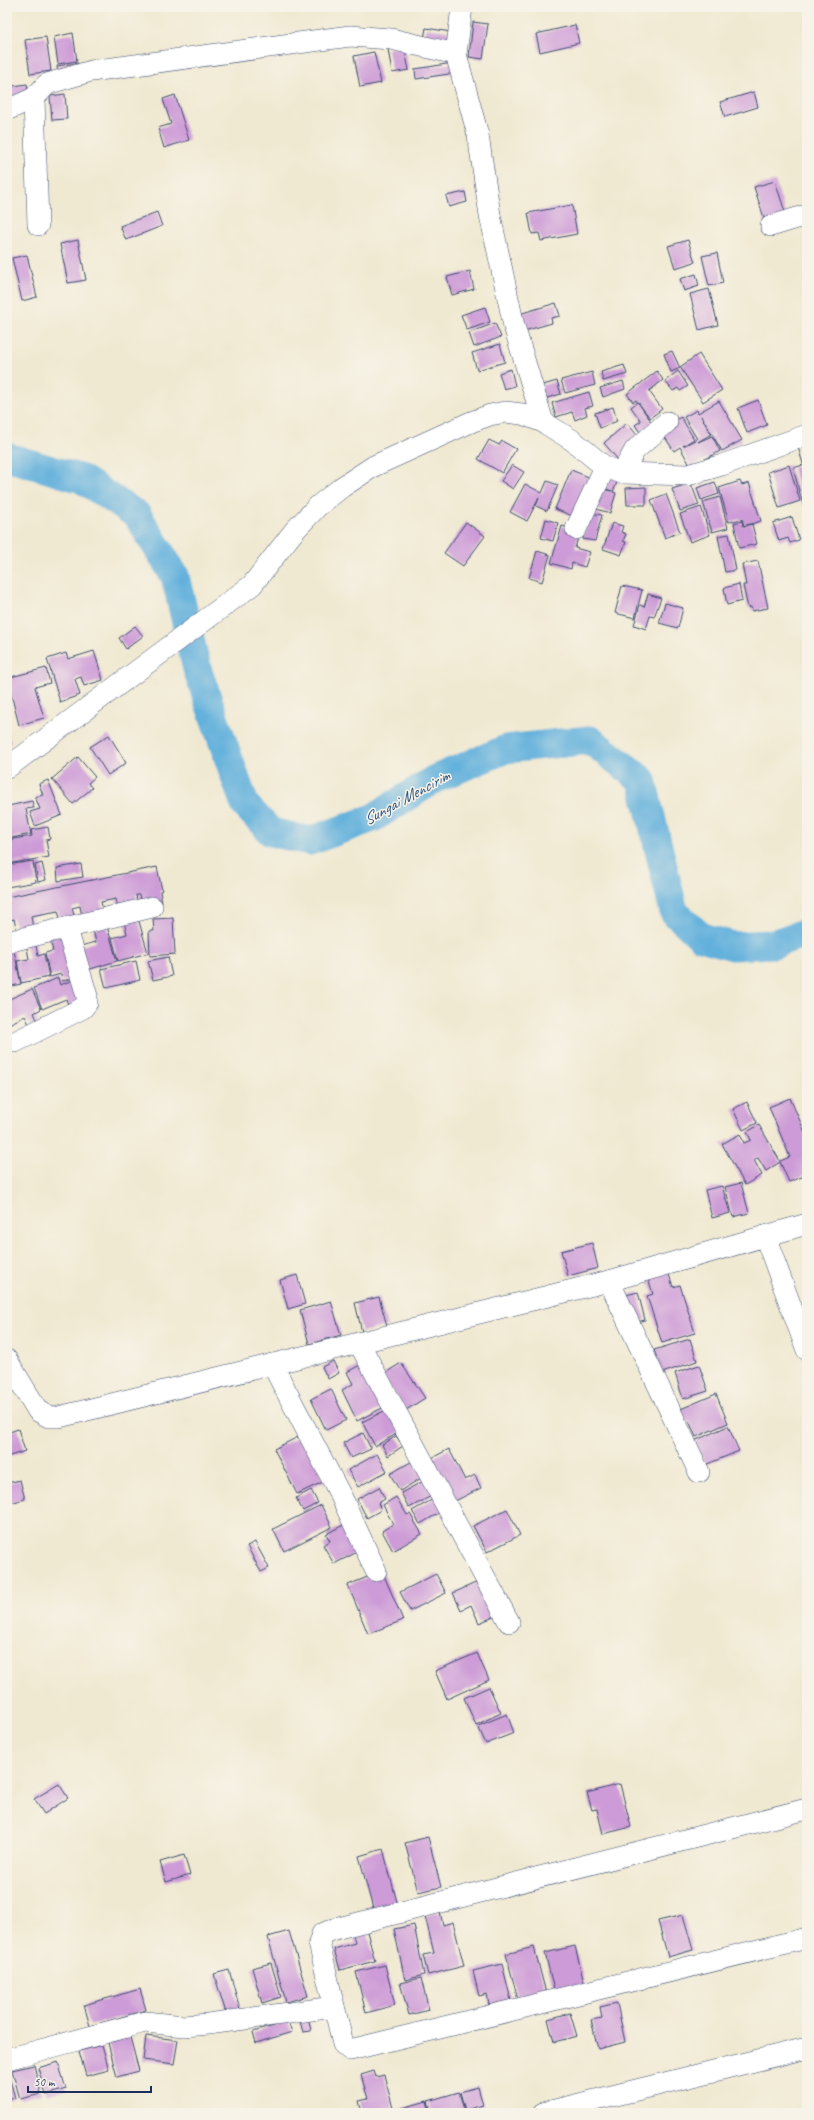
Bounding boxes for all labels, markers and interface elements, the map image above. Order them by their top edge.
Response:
water label: Sungai Mencirim [359,764,454,830]
scale bar [28,2068,151,2094]
text: 50 m [34,2074,56,2090]

